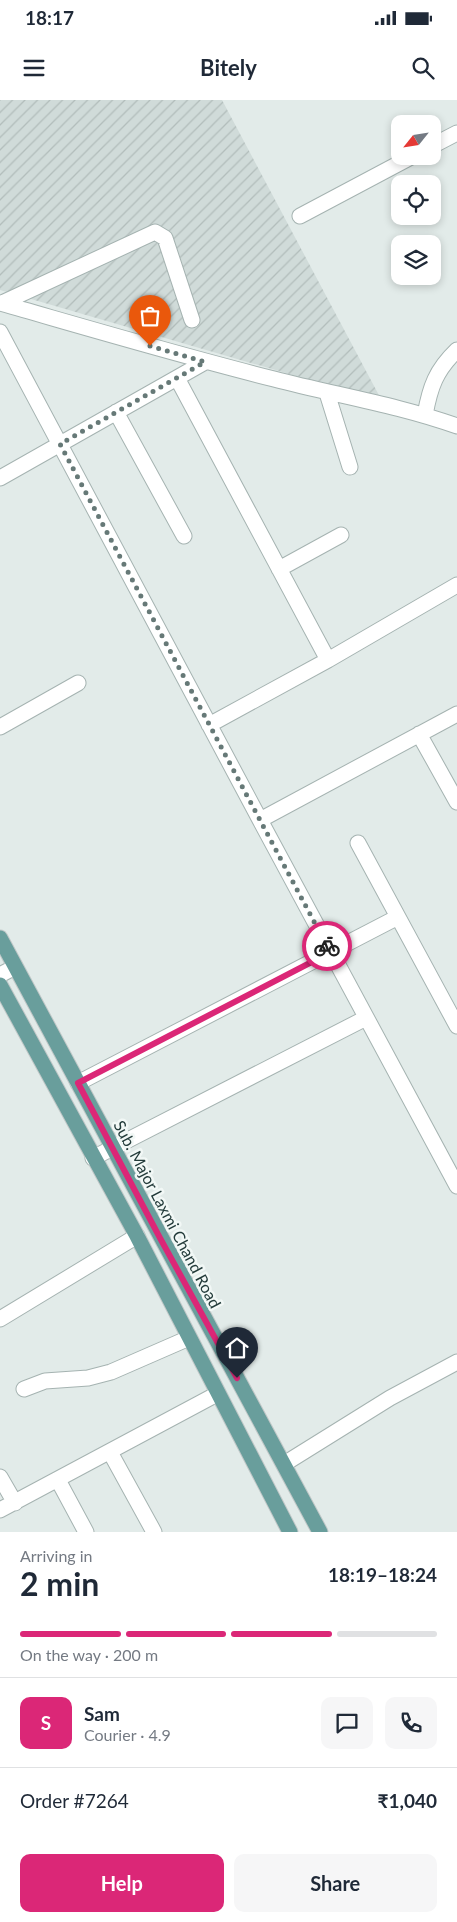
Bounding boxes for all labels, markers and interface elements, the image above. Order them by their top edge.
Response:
text: 18:17 [25,6,74,29]
icon: menu [20,54,48,82]
text: Bitely [200,54,257,81]
icon: search [409,54,437,82]
north arrow [391,115,441,165]
map controls [391,115,441,285]
button: locate [391,175,441,225]
button: layers [391,235,441,285]
pin [129,295,171,346]
icon: bag [136,302,164,330]
courier [302,921,352,971]
icon: bike [313,932,341,960]
street label: Sub. Major Laxmi Chand Road [110,1117,226,1311]
pin [216,1327,258,1378]
icon: home [223,1334,251,1362]
text: Arriving in [20,1546,93,1565]
text: 18:19–18:24 [328,1563,437,1586]
text: 2 min [20,1564,99,1603]
text: On the way · 200 m [20,1645,158,1664]
button: chat [321,1697,373,1749]
button: phone [385,1697,437,1749]
text: Sam [84,1702,120,1725]
text: S [41,1711,51,1734]
text: Courier · 4.9 [84,1725,171,1744]
text: Order #7264 [20,1789,129,1812]
text: ₹1,040 [377,1789,437,1812]
button: Help [20,1854,224,1912]
button: Share [234,1854,437,1912]

